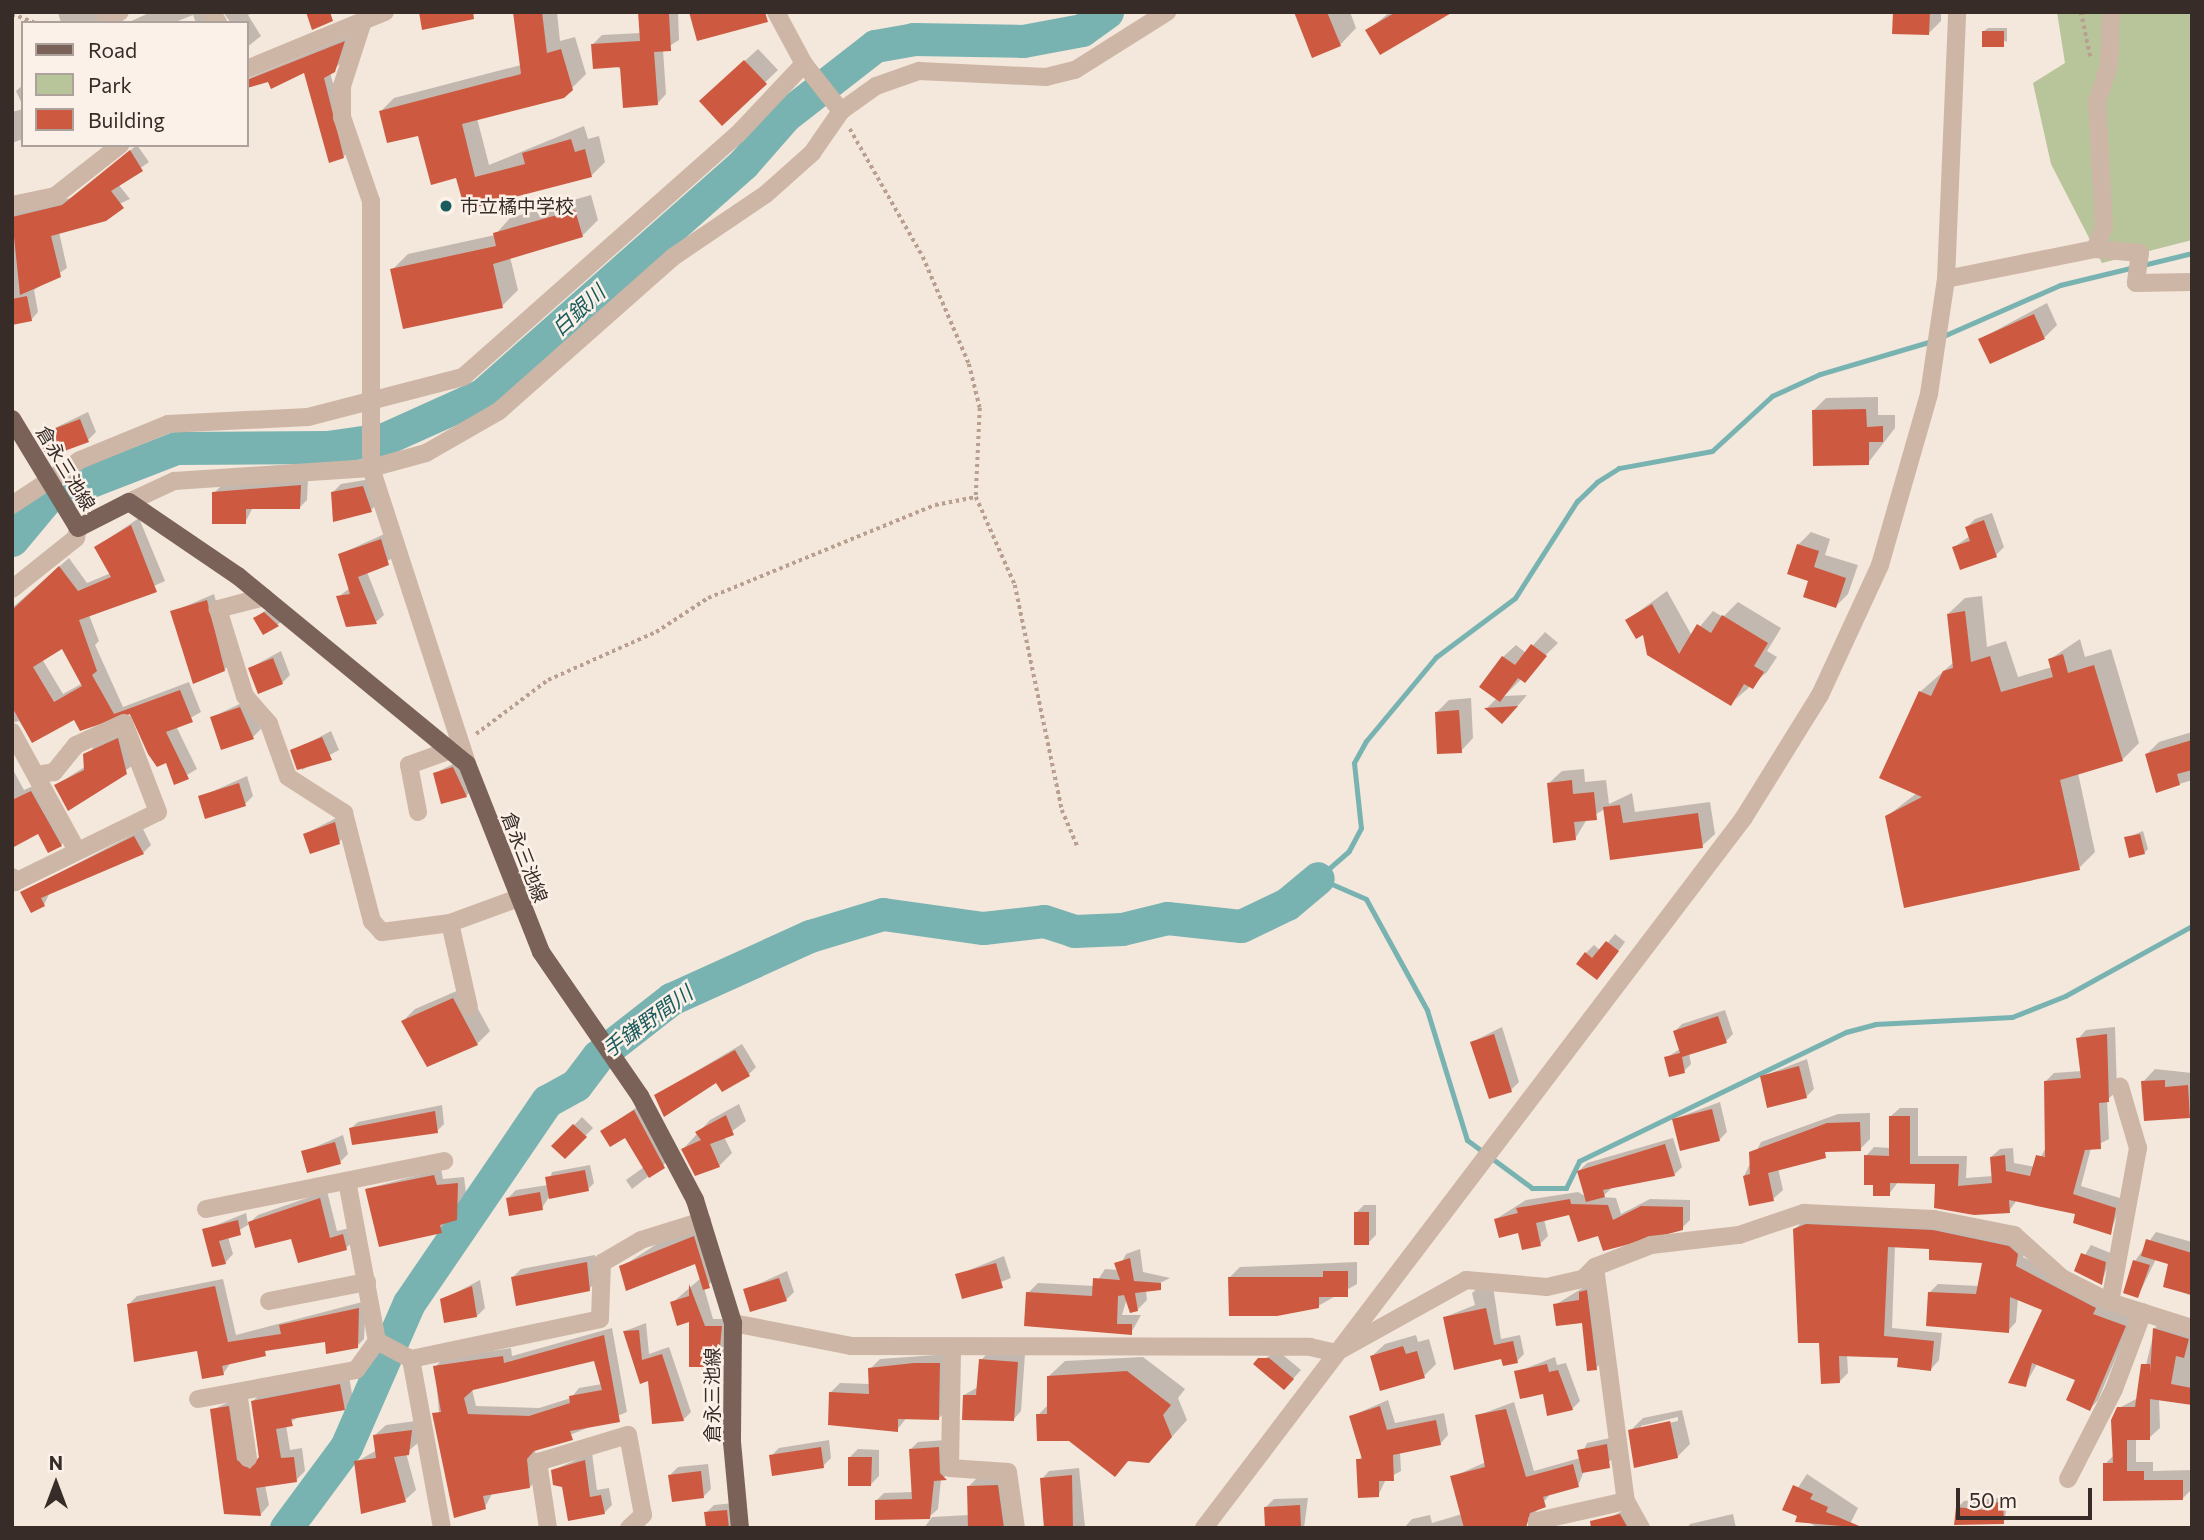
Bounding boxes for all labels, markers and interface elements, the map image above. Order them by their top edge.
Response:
legend [21,21,248,147]
text: Road [88,37,137,62]
text: Park [88,72,132,97]
text: Building [88,107,165,132]
place label: 市立橘中学校 [460,195,574,217]
marker: 市立橘中学校 [438,198,454,214]
water label: 白銀川 [546,280,610,340]
street label: 倉永三池線 [32,421,100,515]
street label: 倉永三池線 [497,809,553,905]
water label: 手鎌野間川 [597,980,697,1062]
street label: 倉永三池線 [701,1348,723,1442]
north arrow [21,1449,91,1519]
text: N [49,1451,63,1474]
scale bar [1959,1474,2096,1518]
text: 50 m [1969,1487,2017,1512]

